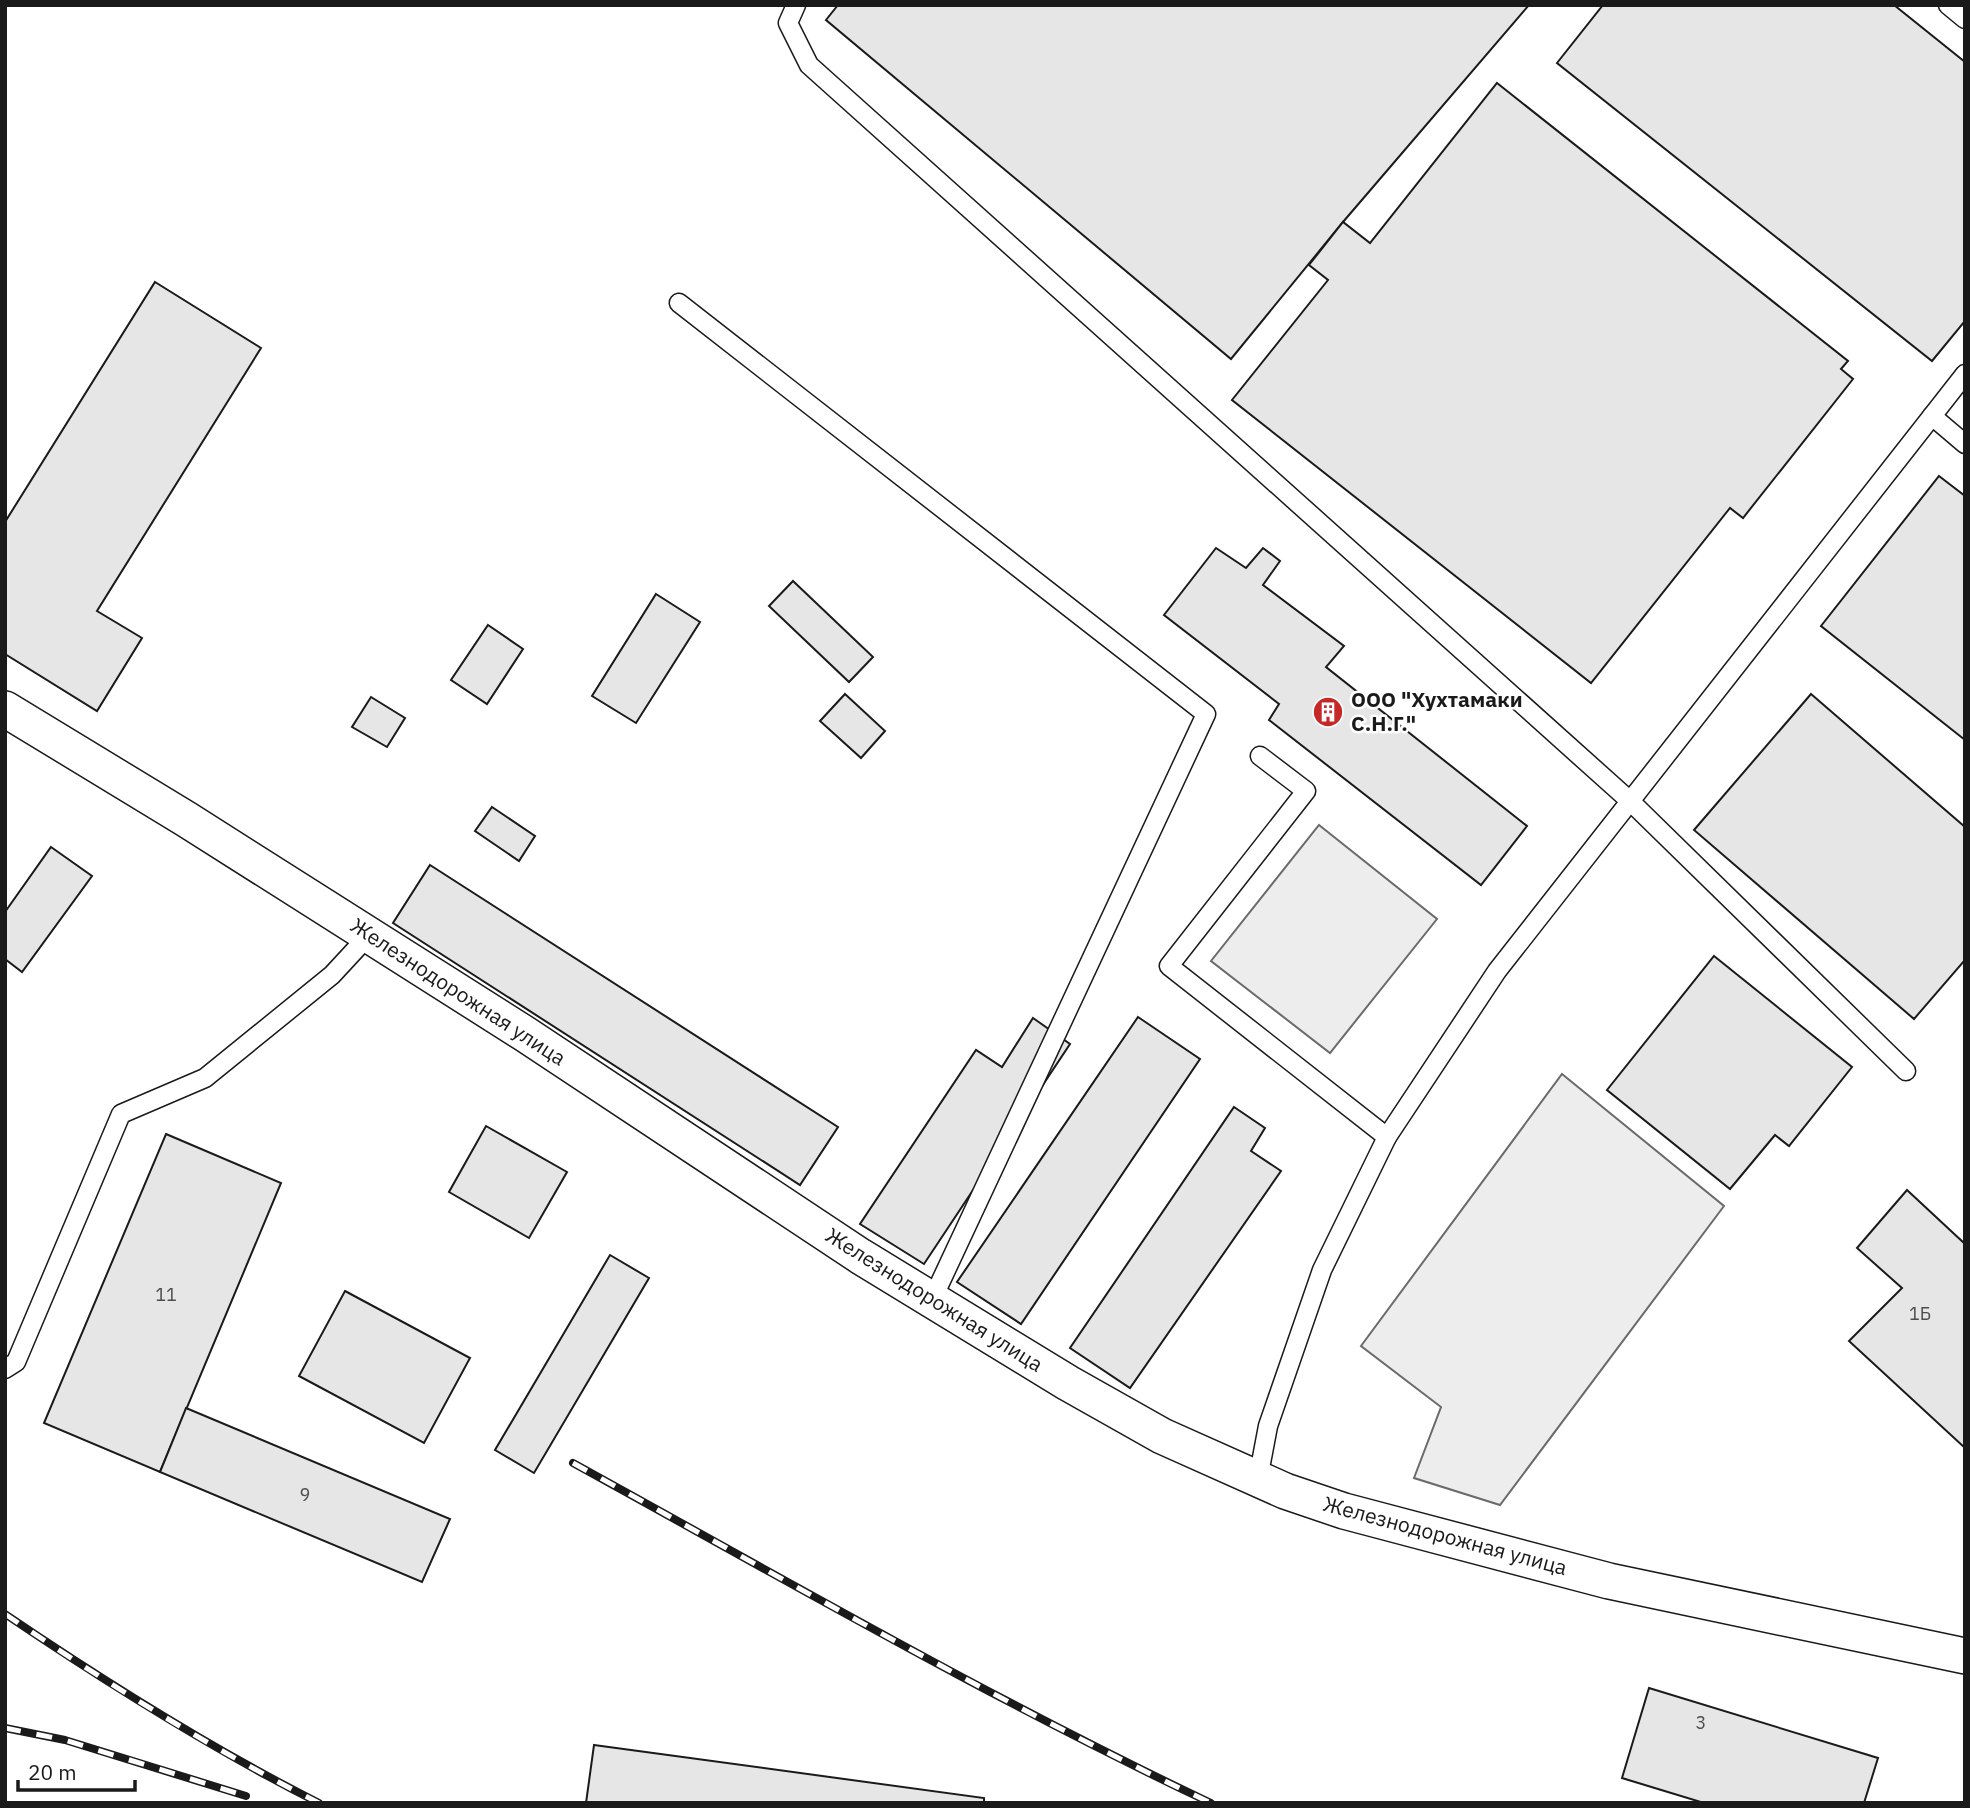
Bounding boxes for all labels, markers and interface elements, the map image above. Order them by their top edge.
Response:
place label: ООО "Хухтамаки С.Н.Г." [1351,685,1523,737]
building icon: ООО "Хухтамаки С.Н.Г." [1311,695,1345,729]
street label: Железнодорожная улица [345,911,572,1071]
street label: Железнодорожная улица [820,1221,1049,1378]
house number: 11 [155,1283,177,1306]
house number: 1Б [1909,1302,1931,1325]
house number: 9 [300,1483,310,1506]
street label: Железнодорожная улица [1320,1489,1570,1581]
house number: 3 [1696,1711,1706,1734]
scale bar [18,1748,135,1792]
text: 20 m [28,1758,77,1786]

